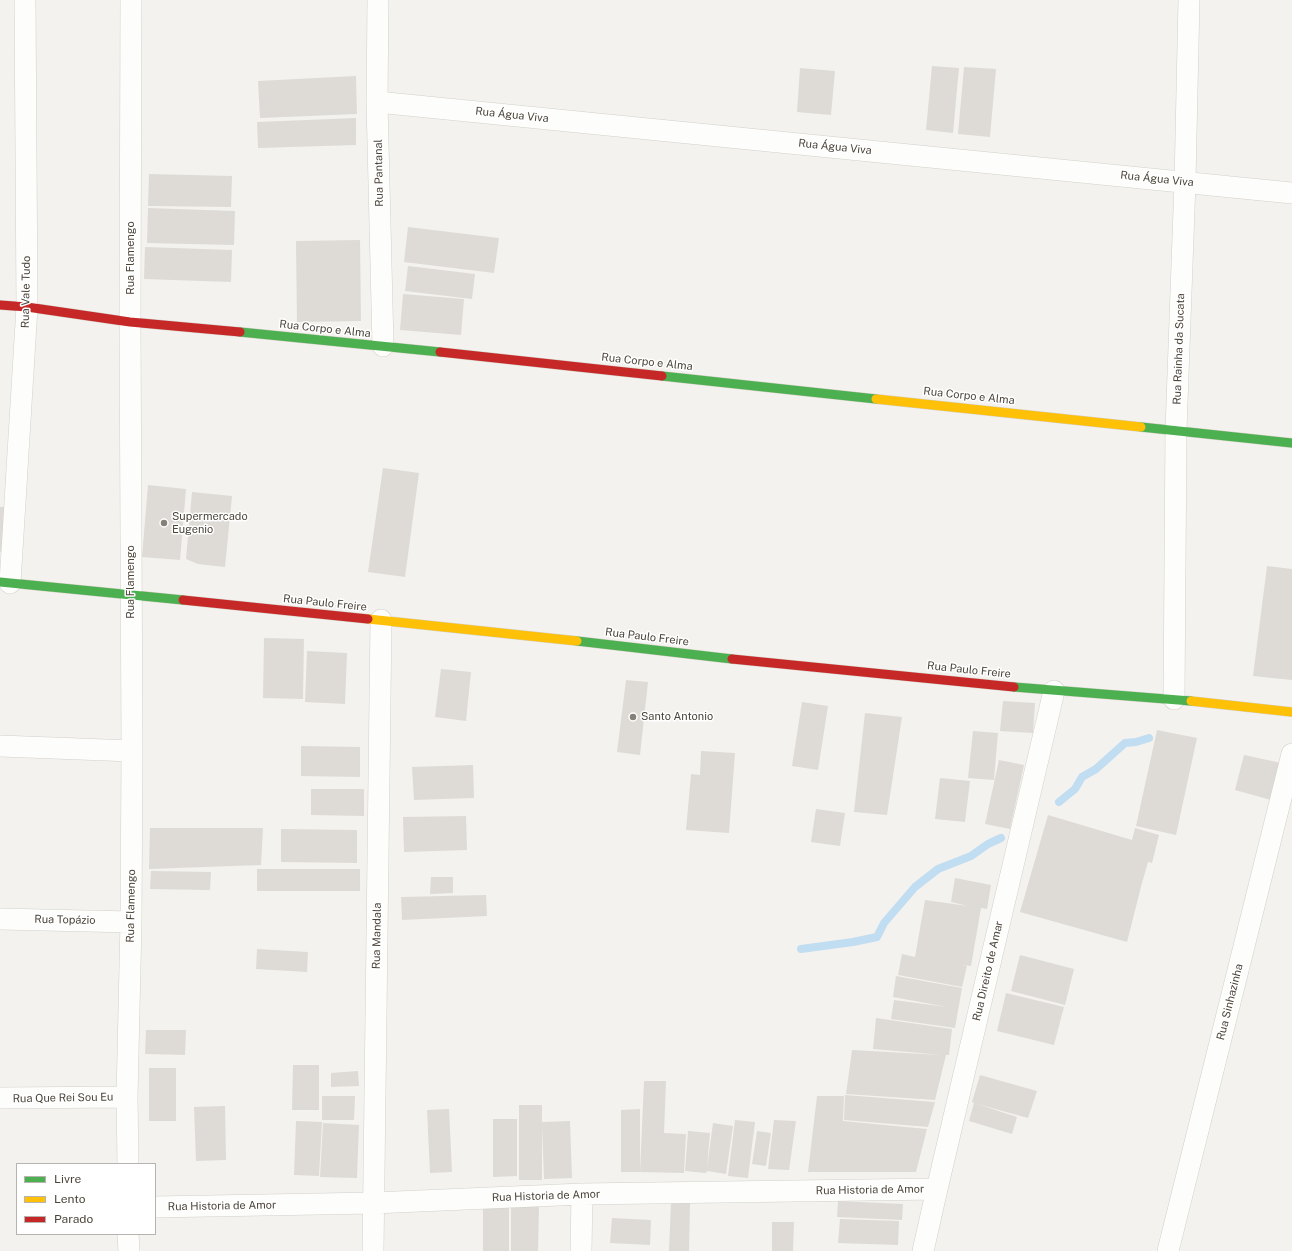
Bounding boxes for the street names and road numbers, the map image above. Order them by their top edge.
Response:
street label: Rua Água Viva [475,105,549,125]
street label: Rua Água Viva [798,137,872,157]
street label: Rua Pantanal [372,139,386,207]
street label: Rua Água Viva [1120,169,1194,189]
street label: Rua Flamengo [124,221,138,295]
street label: Rua Vale Tudo [19,256,33,328]
street label: Rua Rainha da Sucata [1170,293,1188,405]
street label: Rua Corpo e Alma [279,318,371,340]
street label: Rua Corpo e Alma [601,351,693,373]
street label: Rua Corpo e Alma [923,385,1015,407]
street label: Rua Flamengo [124,545,138,619]
street label: Rua Paulo Freire [282,592,368,614]
street label: Rua Paulo Freire [604,625,690,649]
street label: Rua Paulo Freire [926,659,1012,681]
street label: Rua Flamengo [124,869,138,943]
street label: Rua Mandala [370,903,384,969]
street label: Rua Topázio [34,913,96,927]
street label: Rua Direito de Amar [970,920,1006,1022]
street label: Rua Sinhazinha [1214,962,1246,1042]
street label: Rua Que Rei Sou Eu [13,1091,113,1105]
street label: Rua Historia de Amor [816,1182,924,1198]
street label: Rua Historia de Amor [492,1188,600,1204]
street label: Rua Historia de Amor [168,1198,276,1214]

